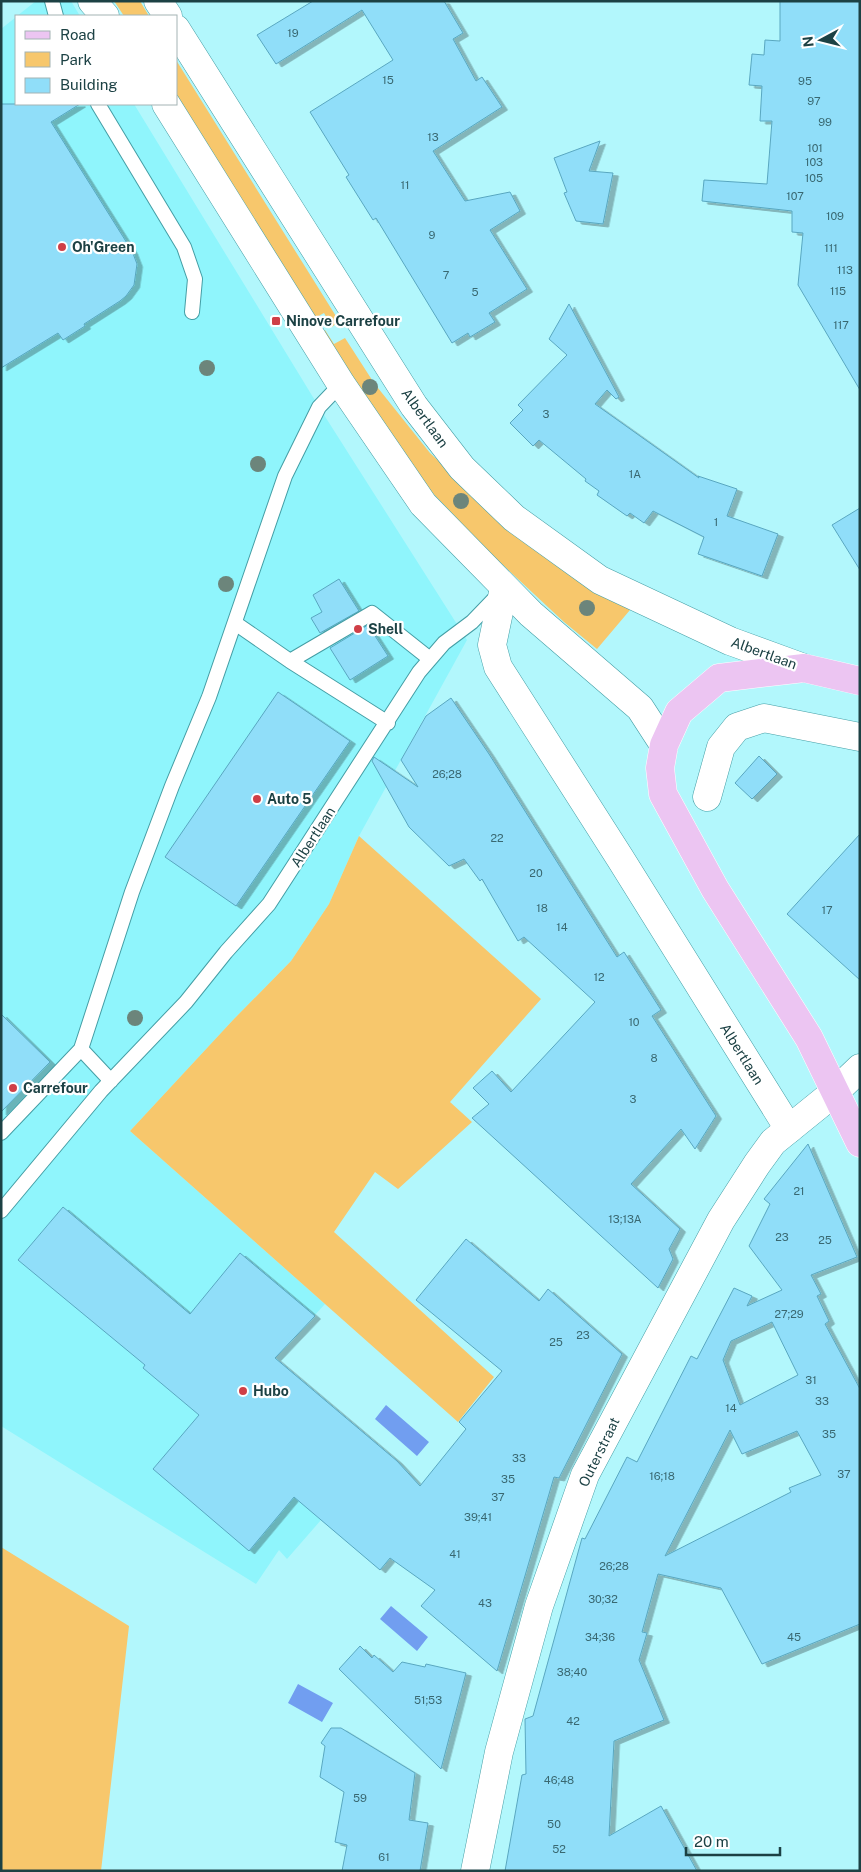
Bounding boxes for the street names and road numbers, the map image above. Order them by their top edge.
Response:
street label: Albertlaan [398,385,452,451]
street label: Albertlaan [729,634,799,672]
street label: Albertlaan [288,804,338,870]
street label: Albertlaan [717,1021,767,1087]
street label: Outerstraat [575,1415,623,1489]

